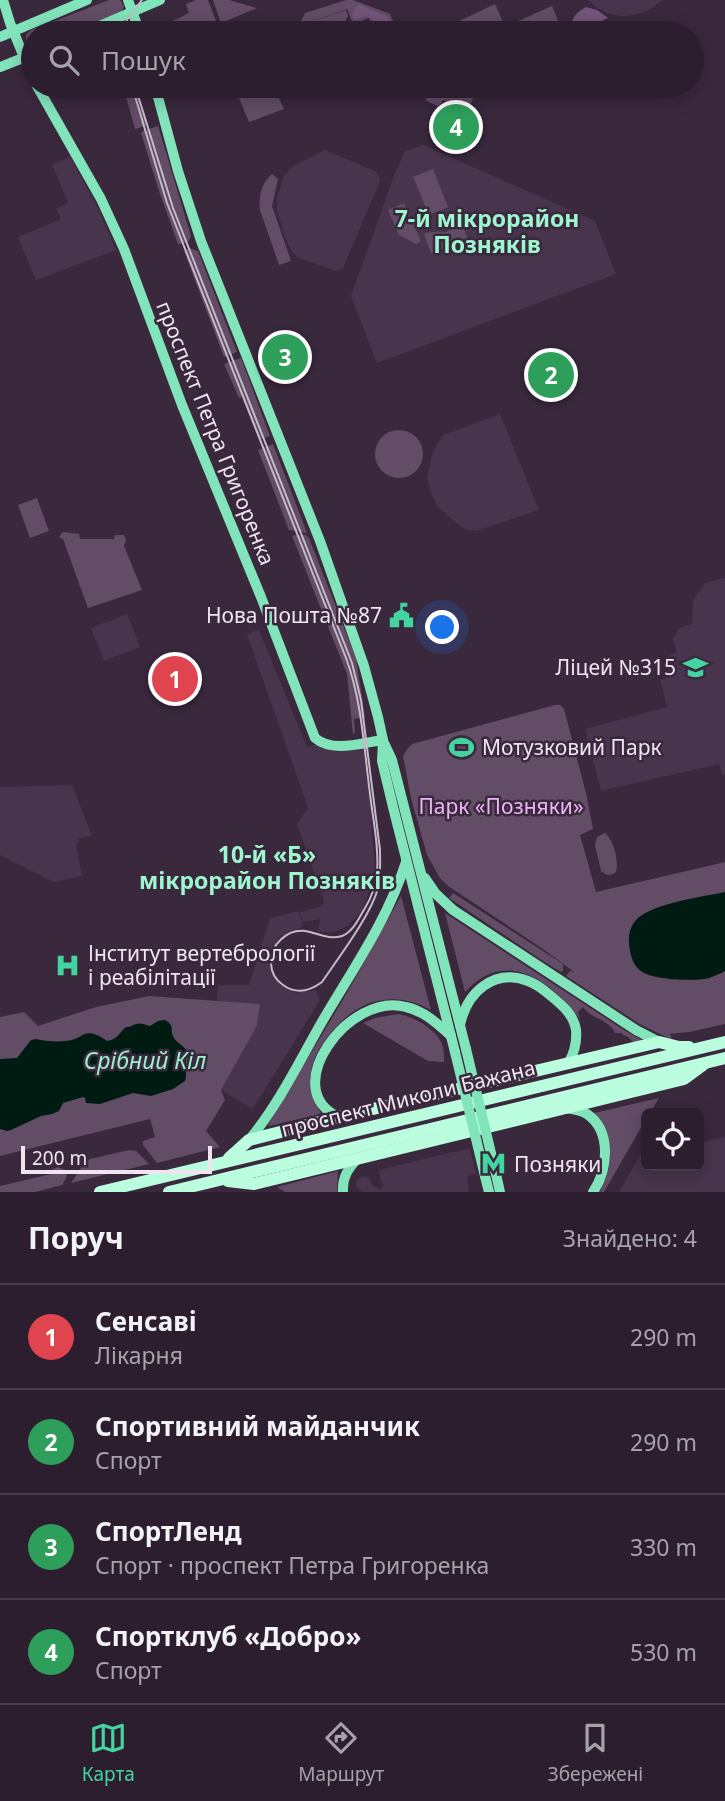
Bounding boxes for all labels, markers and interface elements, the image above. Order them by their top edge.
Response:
search box [21,21,704,98]
icon: search [45,41,83,79]
text: Пошук [101,42,186,78]
pin: 4 [433,101,479,153]
district label: 7-й мікрорайон Позняків [395,202,579,260]
street label: проспект Петра Григоренка [150,297,282,569]
pin: 3 [262,331,308,383]
pin: 2 [528,349,574,401]
place label: Нова Пошта №87 [206,601,382,629]
public building icon: Нова Пошта №87 [388,601,416,629]
your location [425,610,459,644]
pin: 1 [152,653,198,705]
place label: Ліцей №315 [556,653,676,681]
school or university icon: Ліцей №315 [682,653,710,681]
sports icon: Мотузковий Парк [448,733,476,761]
place label: Мотузковий Парк [482,733,662,761]
park label: Парк «Позняки» [418,792,584,820]
district label: 10-й «Б» мікрорайон Позняків [139,838,395,896]
place label: Інститут вертебрології і реабілітації [88,939,315,991]
hospital icon: Інститут вертебрології і реабілітації [54,951,82,979]
water label: Срібний Кіл [84,1044,206,1076]
street label: проспект Миколи Бажана [278,1053,538,1143]
map controls [641,1108,704,1171]
button: locate [641,1108,704,1171]
scale bar [21,1143,212,1175]
text: 200 m [32,1145,87,1171]
metro station icon: Позняки [480,1150,508,1178]
place label: Позняки [514,1150,601,1178]
text: Поруч [28,1217,124,1258]
text: Знайдено: 4 [563,1222,697,1254]
text: Сенсаві [95,1303,197,1339]
text: 1 [44,1321,58,1353]
text: 290 m [630,1321,697,1353]
text: Лікарня [95,1339,183,1371]
text: Спортивний майданчик [95,1408,420,1444]
text: 2 [44,1426,58,1458]
text: 290 m [630,1426,697,1458]
text: Спорт [95,1444,162,1476]
text: СпортЛенд [95,1513,242,1549]
text: 3 [44,1531,58,1563]
text: 330 m [630,1531,697,1563]
text: Спорт · проспект Петра Григоренка [95,1549,489,1581]
text: Спортклуб «Добро» [95,1618,361,1654]
text: 4 [44,1636,58,1668]
text: 530 m [630,1636,697,1668]
text: Спорт [95,1654,162,1686]
tab: Карта [82,1719,135,1787]
tab: Маршрут [298,1719,384,1787]
tab: Збережені [548,1719,643,1787]

